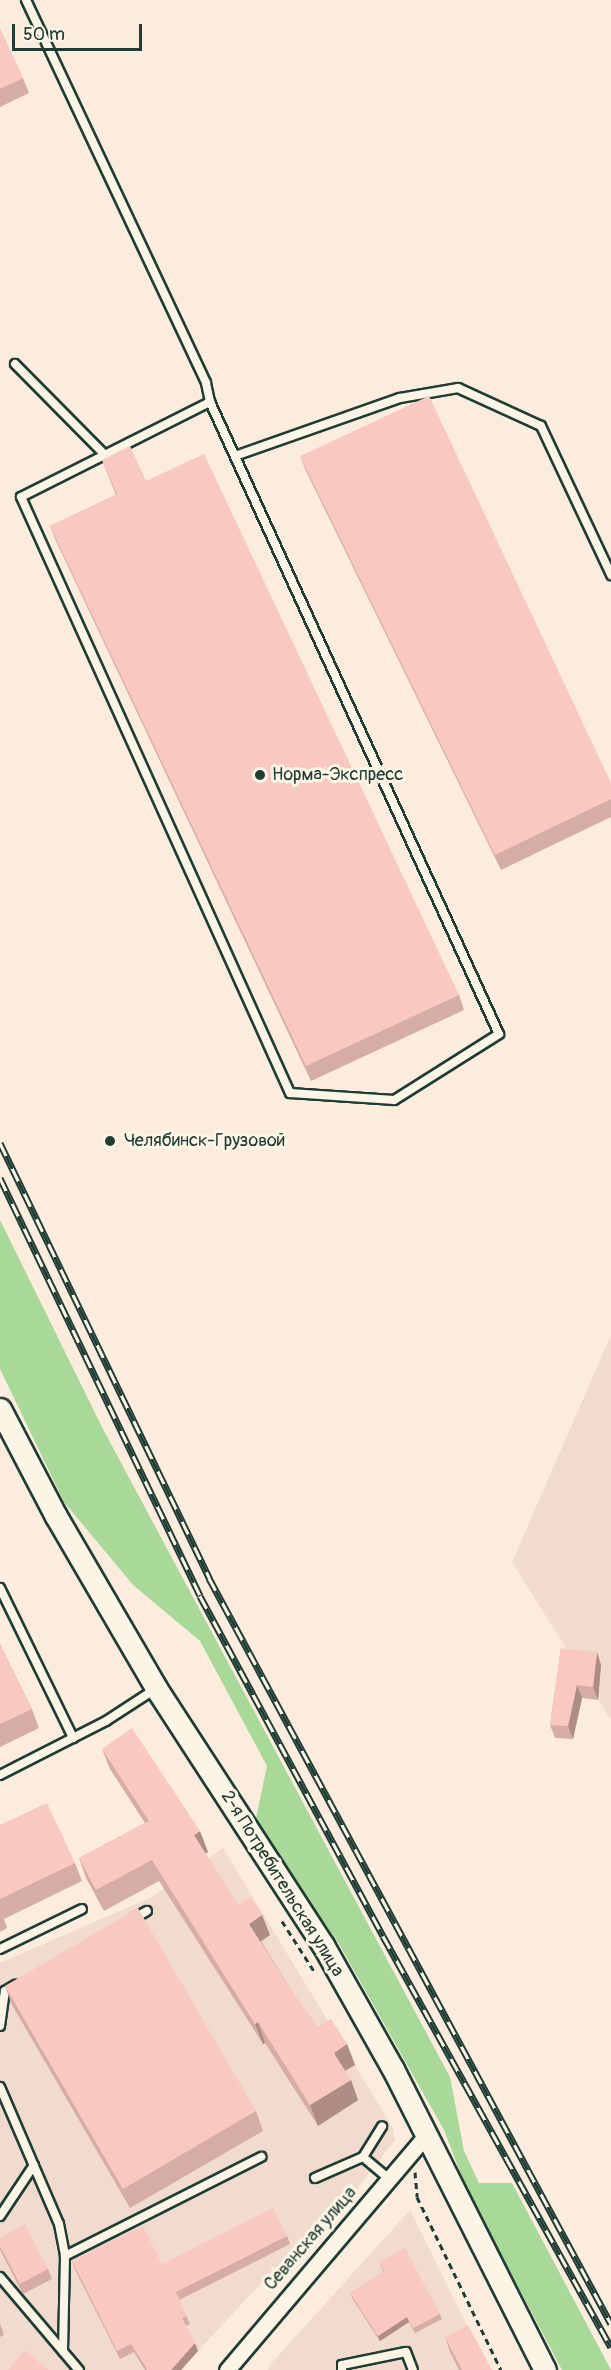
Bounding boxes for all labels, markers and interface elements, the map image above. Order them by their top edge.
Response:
scale bar [15,12,146,50]
text: 50 m [23,23,65,46]
place label: Норма-Экспресс [272,764,404,786]
marker: Норма-Экспресс [253,768,267,782]
place label: Челябинск-Грузовой [124,1130,285,1152]
marker: Челябинск-Грузовой [101,1132,119,1150]
street label: 2-я Потребительская улица [216,1787,348,1981]
street label: Севанская улица [260,2183,362,2295]

